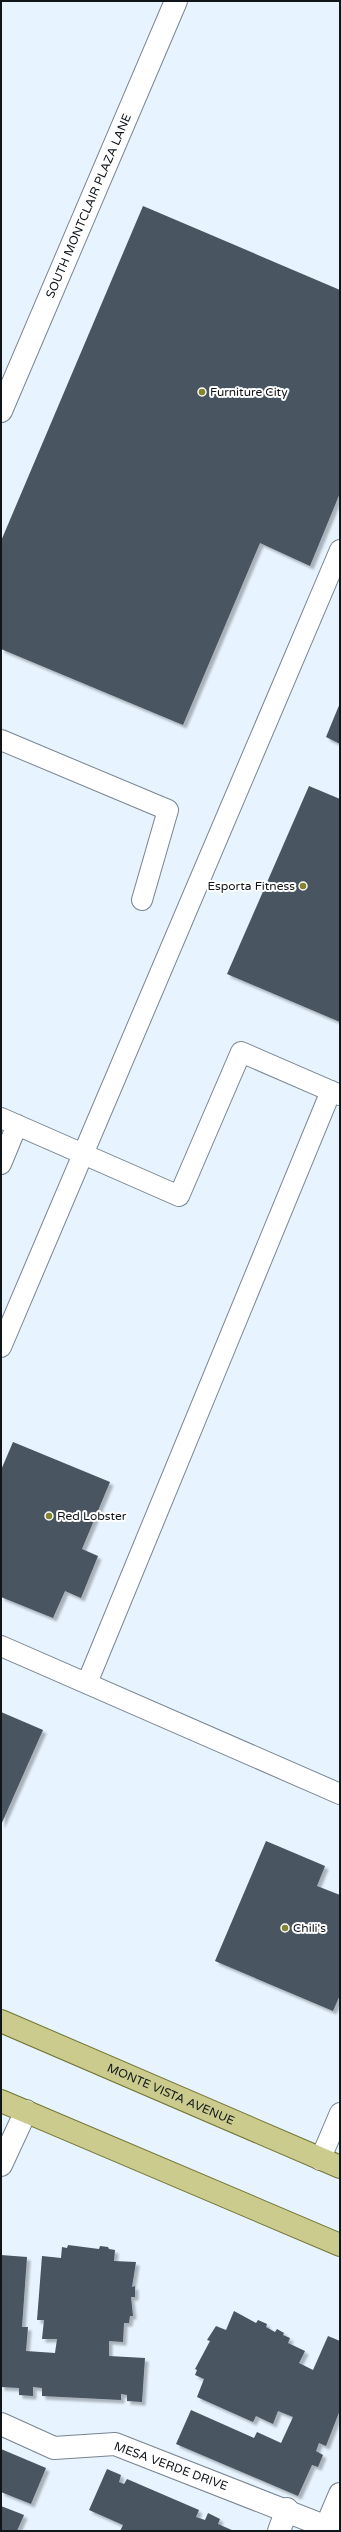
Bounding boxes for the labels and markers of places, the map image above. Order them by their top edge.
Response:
place label: Furniture City [210,385,288,399]
marker: Furniture City [197,387,207,397]
place label: Esporta Fitness [207,879,295,893]
marker: Esporta Fitness [298,881,308,891]
place label: Red Lobster [57,1509,127,1523]
marker: Red Lobster [44,1511,54,1521]
place label: Chili's [293,1921,326,1935]
marker: Chili's [280,1923,290,1933]

